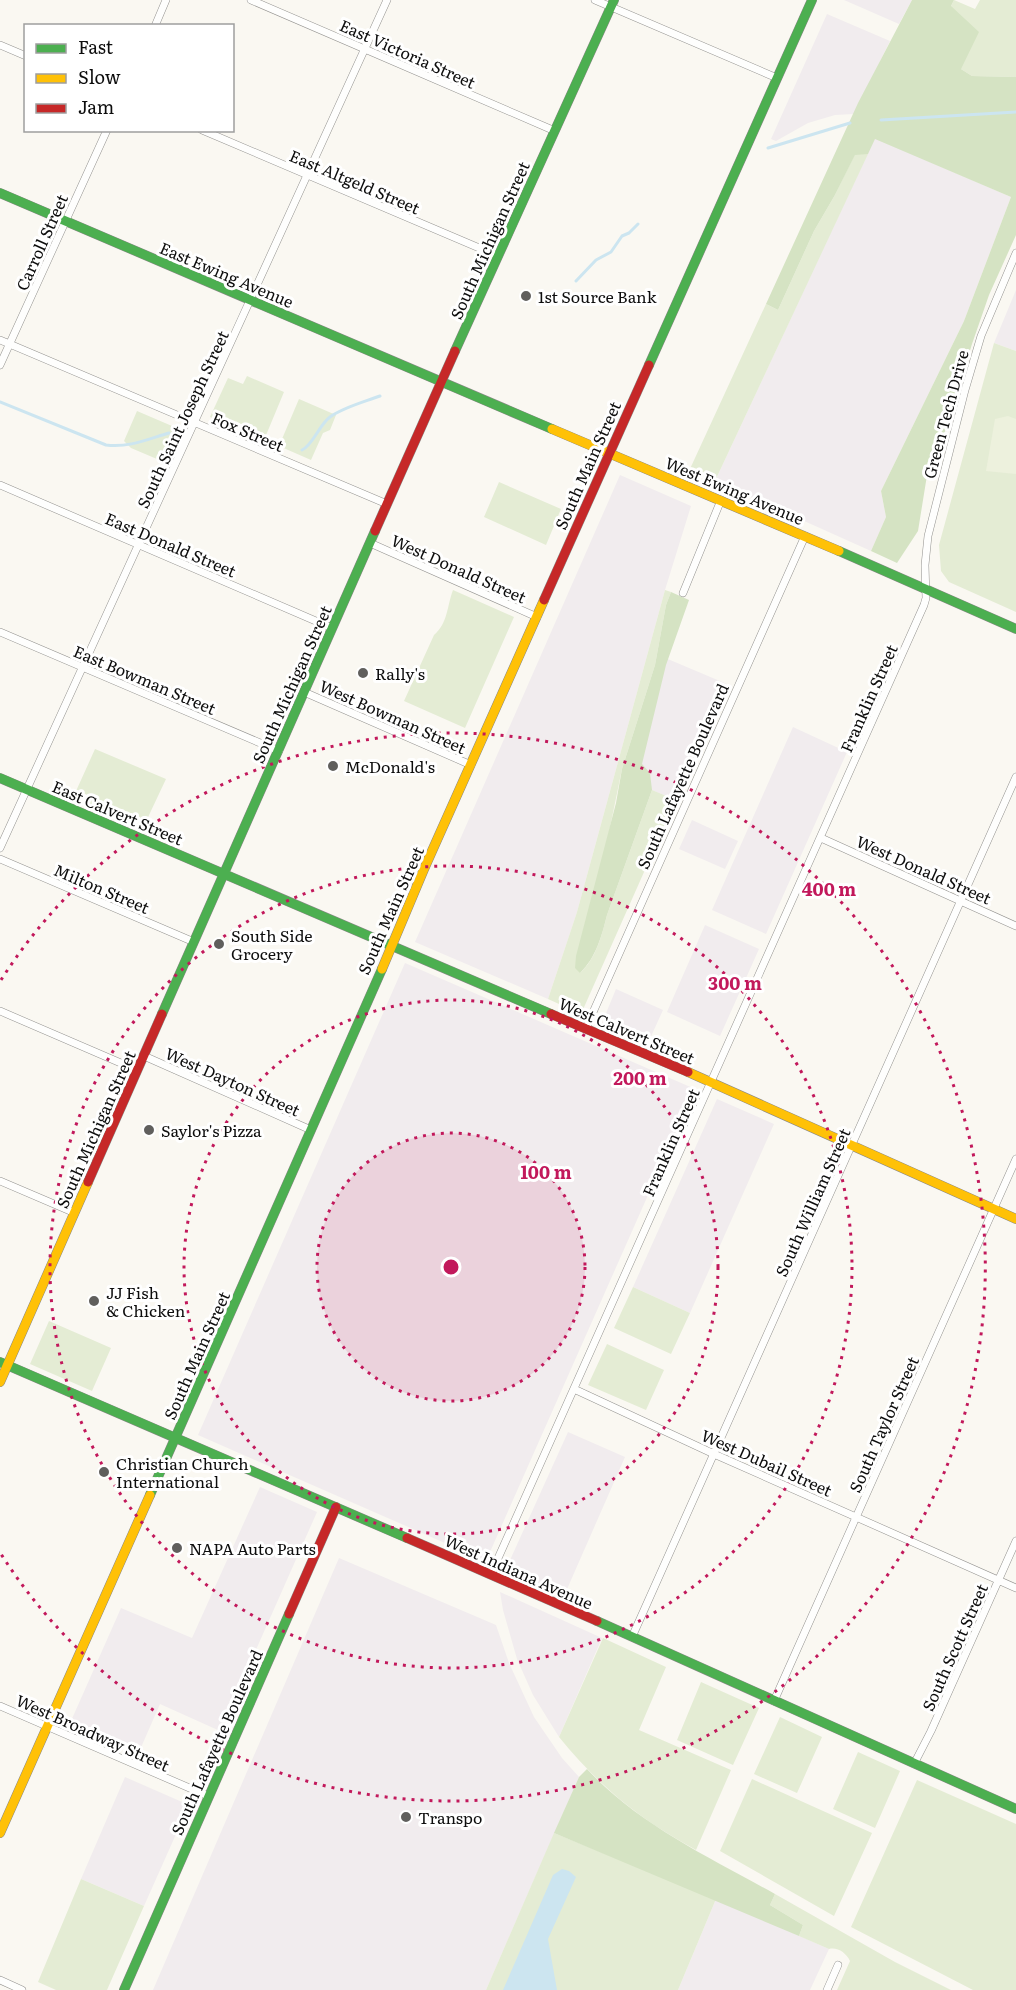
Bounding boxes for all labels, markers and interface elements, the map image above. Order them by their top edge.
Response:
street label: East Victoria Street [336,12,480,94]
legend [24,24,234,132]
text: Fast [78,33,114,60]
text: Slow [78,63,121,90]
text: Jam [78,93,114,120]
street label: East Altgeld Street [286,143,424,219]
street label: South Michigan Street [443,157,535,323]
street label: Carroll Street [9,189,73,294]
street label: East Ewing Avenue [156,235,298,313]
place label: 1st Source Bank [538,284,657,308]
marker: 1st Source Bank [519,289,533,303]
street label: South Saint Joseph Street [130,326,234,512]
street label: Green Tech Drive [916,347,974,481]
street label: South Main Street [548,397,626,533]
street label: Fox Street [208,405,288,457]
street label: West Ewing Avenue [662,450,808,530]
street label: East Donald Street [102,506,241,583]
street label: West Donald Street [388,527,531,609]
street label: South Michigan Street [245,601,337,767]
street label: East Bowman Street [70,638,220,720]
street label: Franklin Street [833,640,903,756]
place label: Rally's [375,661,425,685]
marker: Rally's [356,666,370,680]
street label: West Bowman Street [316,673,471,759]
street label: South Lafayette Boulevard [630,679,734,873]
place label: McDonald's [345,754,435,778]
marker: McDonald's [326,759,340,773]
street label: East Calvert Street [49,774,188,851]
street label: West Donald Street [853,828,996,910]
street label: South Main Street [351,842,429,978]
street label: Milton Street [51,857,154,919]
text: 400 m [802,875,856,902]
place label: South Side Grocery [231,923,313,965]
marker: South Side Grocery [212,937,226,951]
text: 300 m [708,969,762,996]
street label: West Calvert Street [555,991,699,1070]
street label: West Dayton Street [162,1041,305,1122]
street label: South Michigan Street [49,1046,141,1212]
text: 200 m [613,1064,667,1091]
street label: Franklin Street [635,1084,705,1200]
place label: Saylor's Pizza [161,1118,262,1142]
marker: Saylor's Pizza [142,1123,156,1137]
street label: South William Street [768,1123,856,1280]
text: 100 m [520,1158,572,1185]
centre of rings [441,1257,461,1277]
place label: JJ Fish & Chicken [106,1280,186,1322]
street label: South Main Street [157,1287,235,1423]
marker: JJ Fish & Chicken [87,1294,101,1308]
street label: South Taylor Street [842,1352,924,1496]
street label: West Dubail Street [698,1422,837,1502]
place label: Christian Church International [116,1451,249,1493]
marker: Christian Church International [97,1465,111,1479]
street label: West Indiana Avenue [441,1527,597,1615]
place label: NAPA Auto Parts [189,1536,316,1560]
marker: NAPA Auto Parts [170,1541,184,1555]
street label: South Scott Street [915,1579,993,1715]
street label: South Lafayette Boulevard [164,1645,268,1839]
street label: West Broadway Street [12,1687,174,1777]
place label: Transpo [418,1805,482,1829]
marker: Transpo [399,1810,413,1824]

